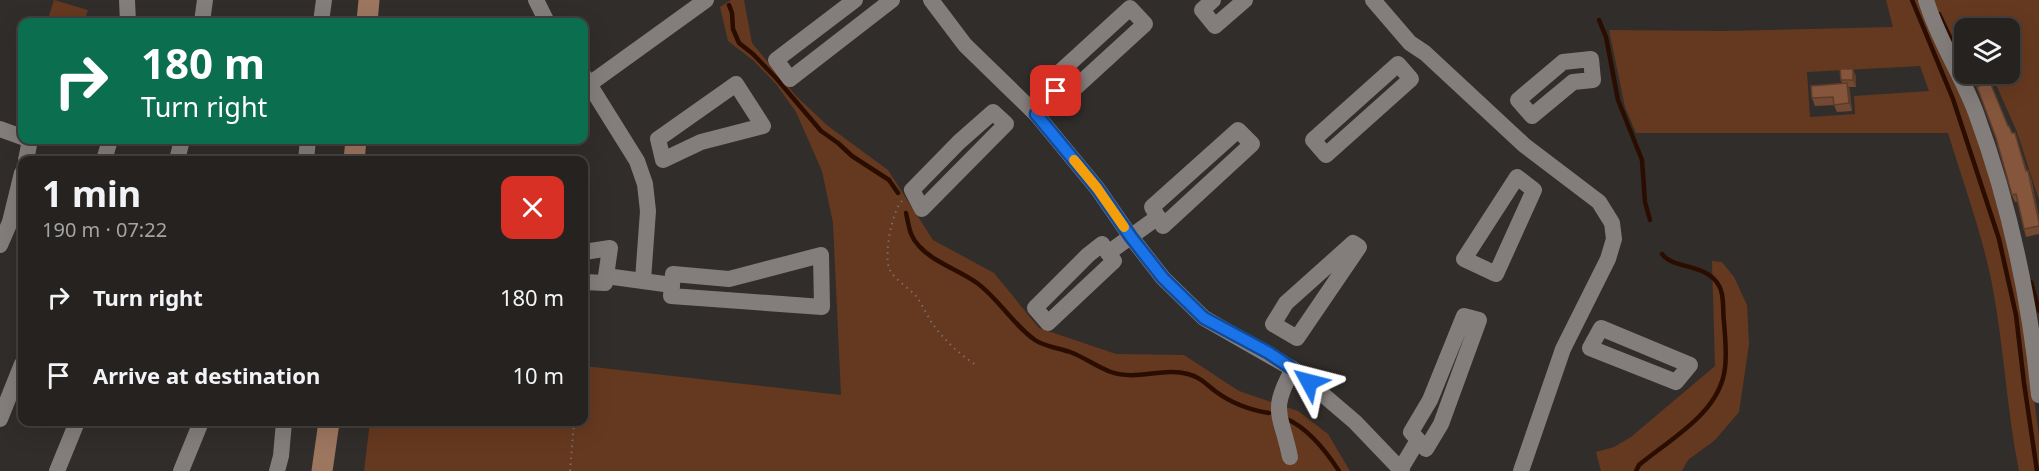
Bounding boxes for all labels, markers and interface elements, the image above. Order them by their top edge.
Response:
map controls [1954,18,2020,84]
button: layers [1954,18,2020,84]
text: 180 m [141,34,265,91]
icon: right [42,42,120,120]
pin [1030,65,1081,116]
icon: arrive [1039,74,1072,107]
text: Turn right [141,88,267,125]
text: 1 min [42,169,141,218]
button: close [501,176,564,239]
text: 190 m · 07:22 [42,216,167,243]
icon: right [42,281,75,314]
text: Turn right [93,282,203,312]
text: 180 m [500,282,564,312]
position arrow [1277,350,1341,414]
icon: arrive [42,359,75,392]
text: Arrive at destination [93,360,320,390]
text: 10 m [513,360,564,390]

